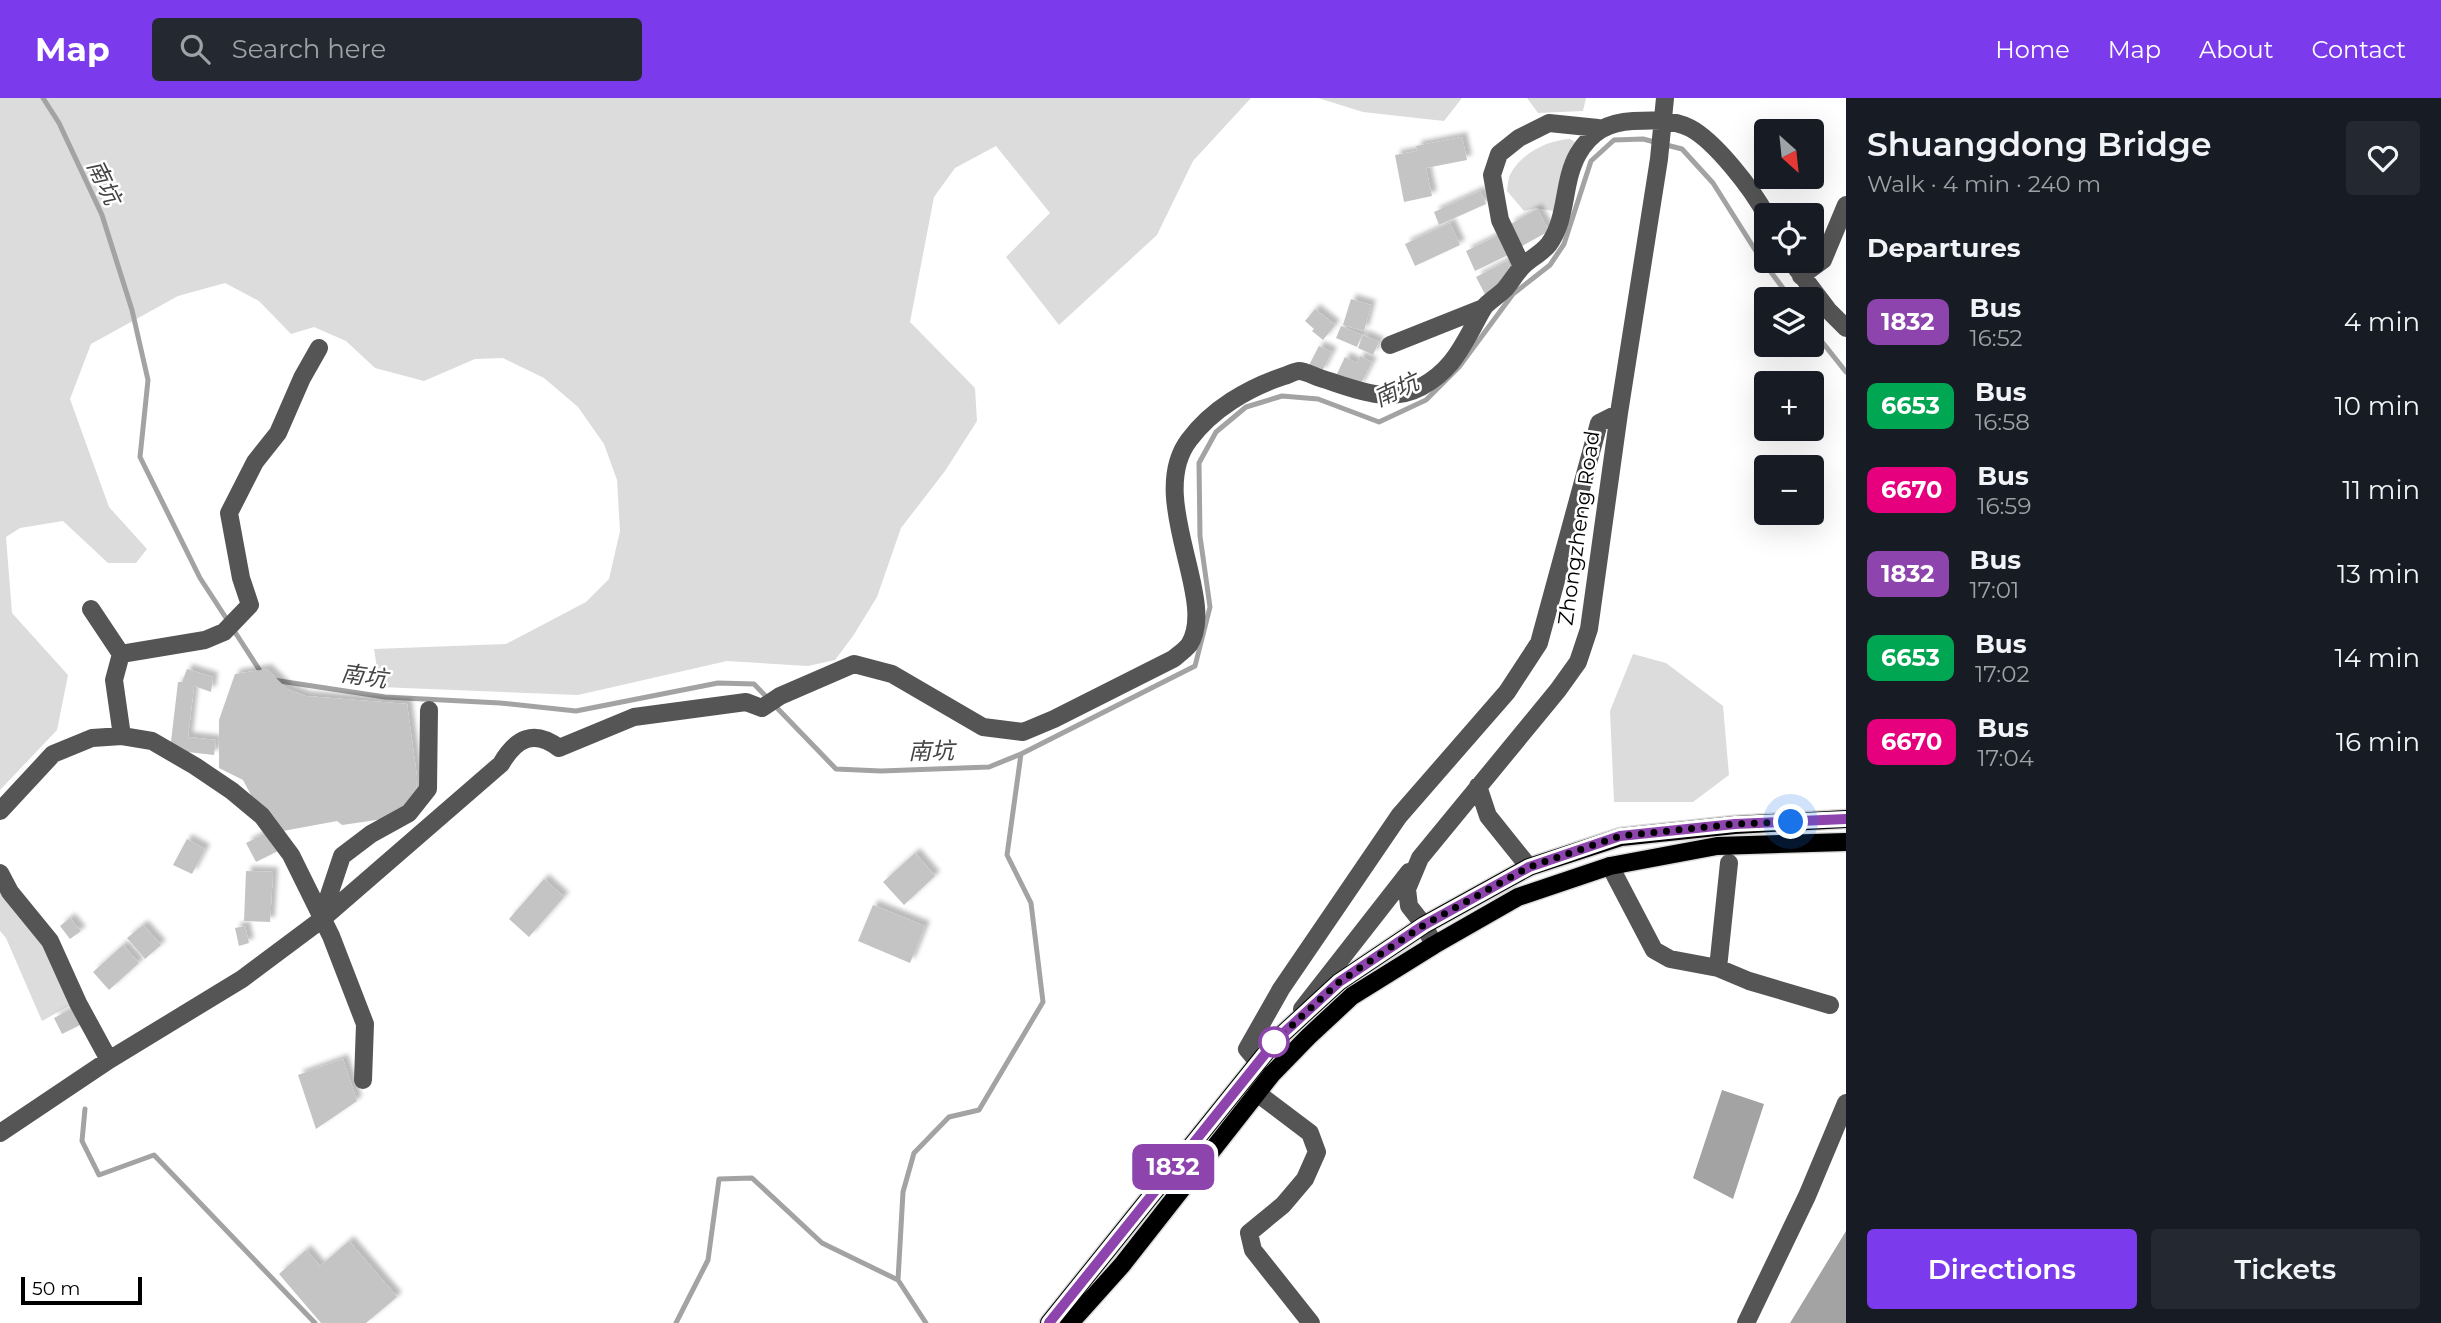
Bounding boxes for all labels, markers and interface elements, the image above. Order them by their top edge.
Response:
search box [152,18,642,81]
text: Map [35,29,110,69]
icon: search [176,30,214,68]
text: Search here [232,33,386,65]
text: Home [1995,35,2070,64]
text: Map [2108,35,2161,64]
text: About [2199,35,2273,64]
text: Contact [2311,35,2406,64]
north arrow [1754,119,1824,189]
map controls [1754,119,1824,525]
button: heart [2346,121,2420,195]
text: Shuangdong Bridge [1867,124,2211,164]
water label: 南坑 [81,155,128,212]
text: Walk · 4 min · 240 m [1867,170,2101,198]
button: locate [1754,203,1824,273]
text: Departures [1867,232,2021,264]
button: layers [1754,287,1824,357]
text: Bus [1970,292,2021,324]
text: 4 min [2344,306,2420,338]
text: 1832 [1881,307,1935,336]
text: 16:52 [1970,324,2023,352]
water label: 南坑 [1369,366,1425,412]
button: + [1754,371,1824,441]
text: Bus [1975,376,2027,408]
text: 10 min [2334,390,2420,422]
text: 6653 [1881,391,1940,420]
text: 16:58 [1975,408,2030,436]
street label: Zhongzheng Road [1552,429,1605,627]
button: − [1754,455,1824,525]
text: Bus [1977,460,2029,492]
text: 11 min [2342,474,2420,506]
text: 6670 [1881,475,1942,504]
text: 16:59 [1977,492,2031,520]
text: Bus [1970,544,2021,576]
text: 13 min [2337,558,2420,590]
text: 1832 [1881,559,1935,588]
text: 17:01 [1970,576,2019,604]
text: Bus [1975,628,2027,660]
text: 14 min [2334,642,2420,674]
text: 6653 [1881,643,1940,672]
water label: 南坑 [339,659,392,693]
text: 17:02 [1975,660,2030,688]
text: Bus [1977,712,2029,744]
text: 16 min [2336,726,2420,758]
text: 6670 [1881,727,1942,756]
water label: 南坑 [908,737,957,765]
text: 17:04 [1977,744,2034,772]
your location [1773,804,1808,839]
unlabelled marker [1259,1027,1289,1057]
line badge: 1832 [1124,1144,1222,1190]
text: 1832 [1146,1152,1200,1181]
button: Directions [1867,1229,2137,1309]
button: Tickets [2151,1229,2420,1309]
scale bar [21,1274,142,1306]
text: 50 m [32,1277,80,1300]

